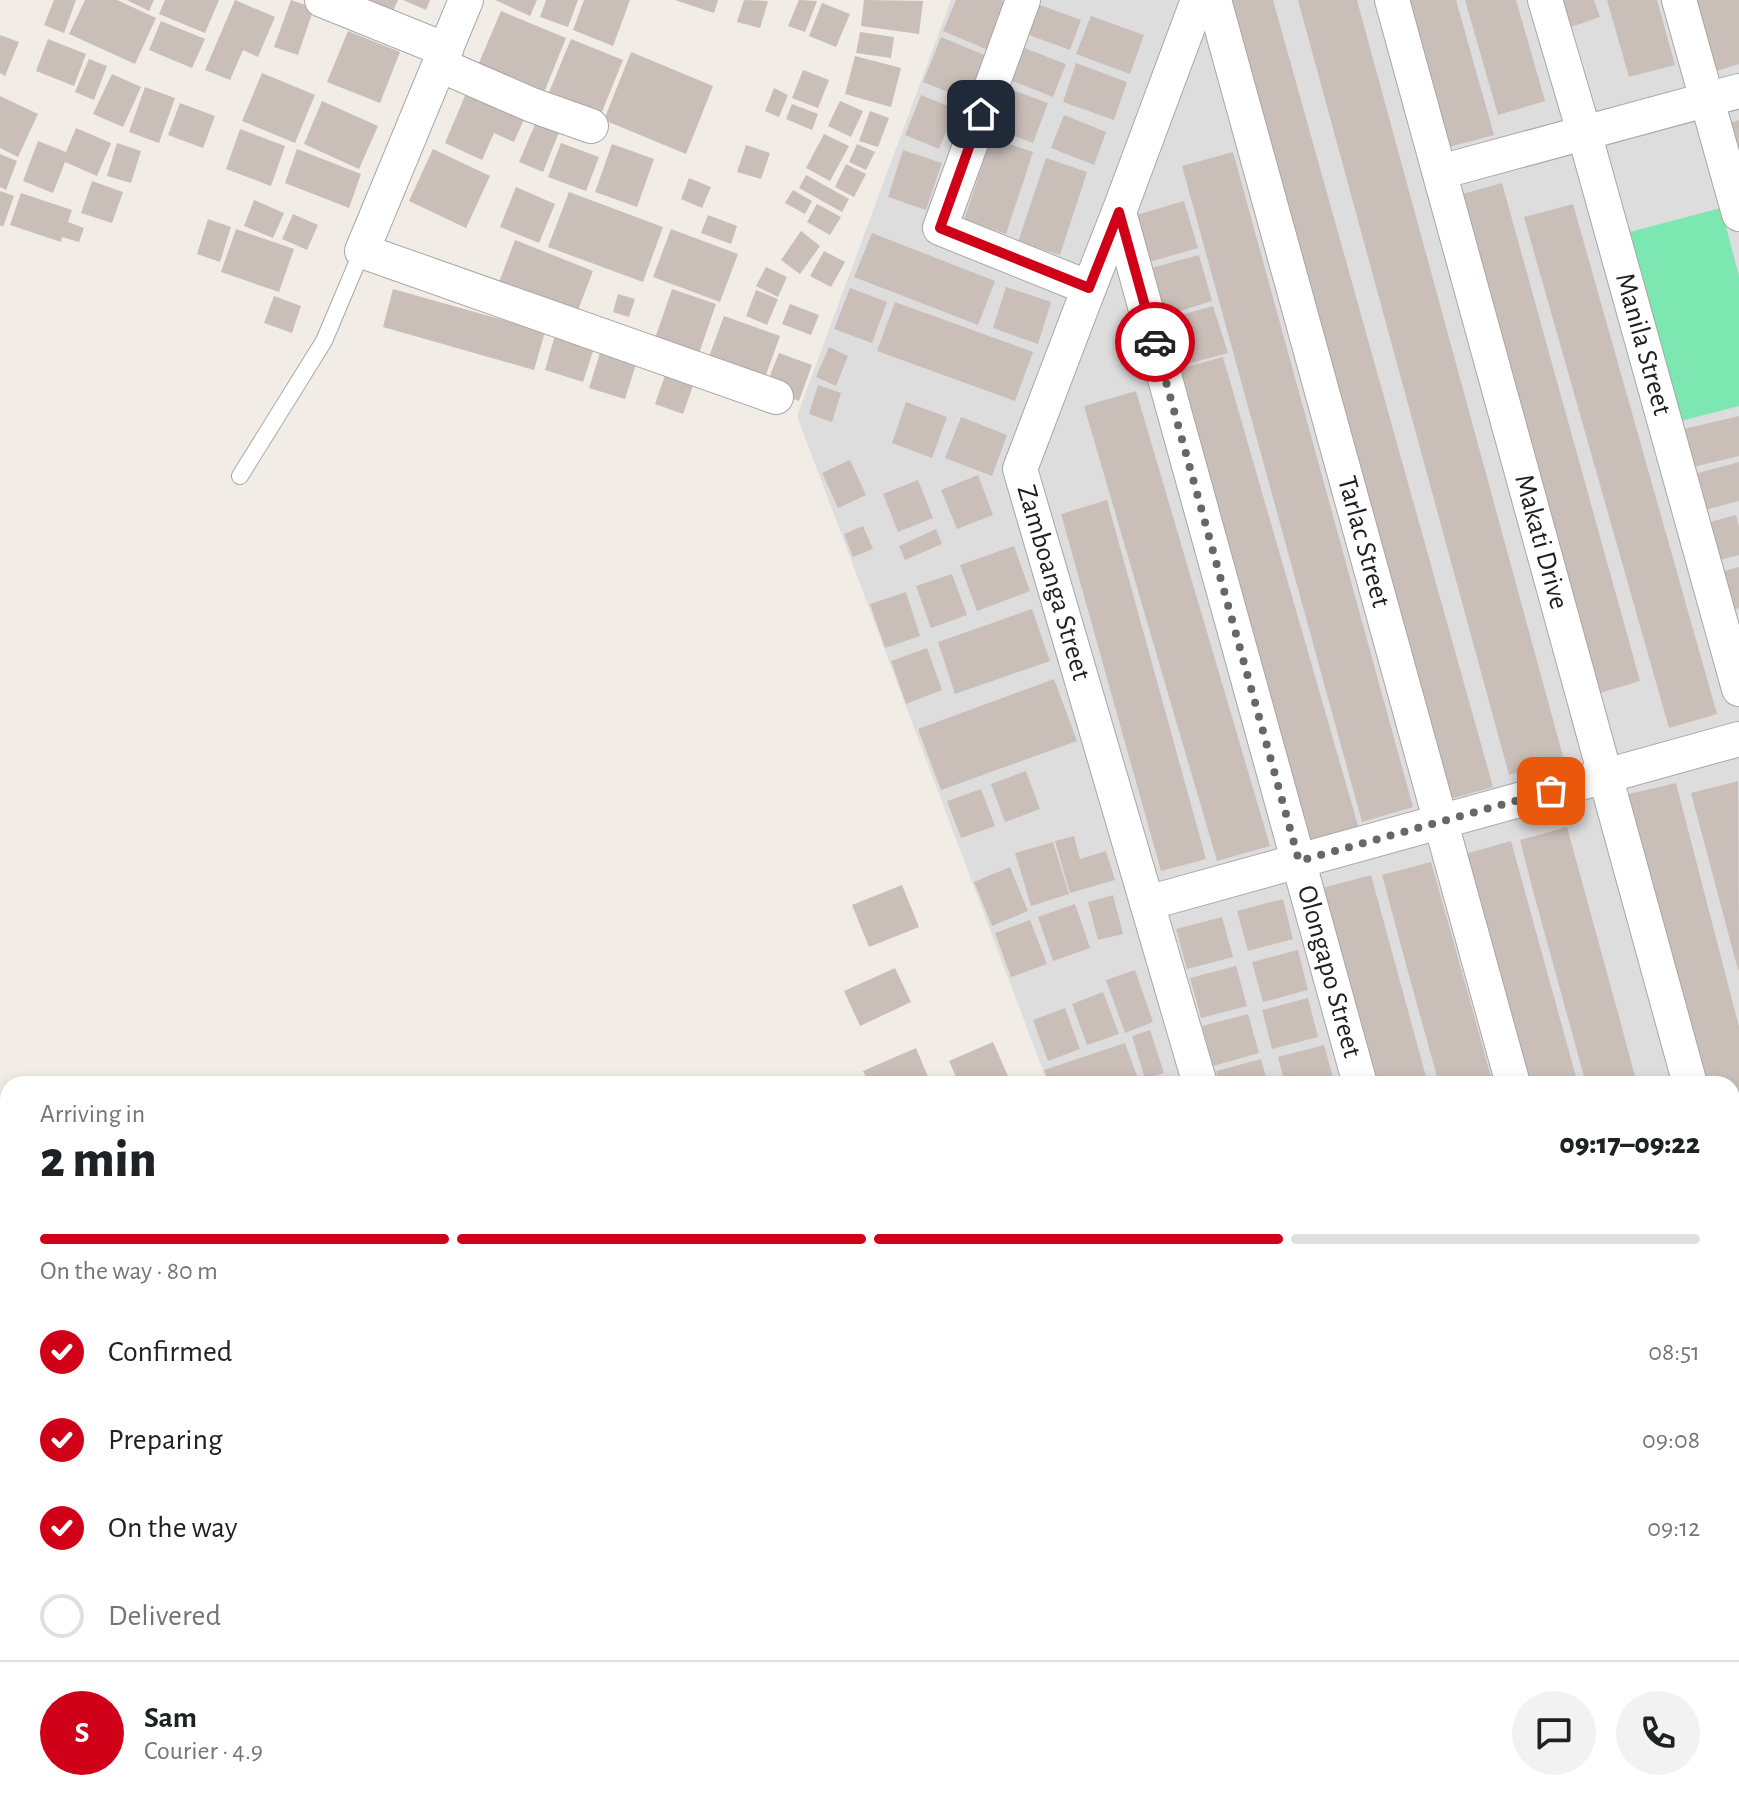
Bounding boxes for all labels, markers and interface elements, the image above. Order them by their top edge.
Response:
pin [947,80,1015,148]
icon: home [959,92,1003,136]
street label: Manila Street [1610,270,1676,419]
courier [1115,302,1195,382]
icon: car [1133,320,1177,364]
street label: Makati Drive [1509,471,1573,612]
street label: Tarlac Street [1332,473,1395,611]
street label: Zamboanga Street [1011,482,1095,683]
pin [1517,757,1585,825]
icon: bag [1529,769,1573,813]
street label: Olongapo Street [1292,882,1366,1061]
text: Arriving in [40,1101,145,1127]
text: 09:17–09:22 [1559,1129,1700,1159]
text: 2 min [40,1134,156,1186]
text: On the way · 80 m [40,1258,218,1284]
icon: check [40,1330,84,1374]
text: Confirmed [108,1337,232,1367]
text: 08:51 [1648,1339,1700,1365]
icon: check [40,1418,84,1462]
text: Preparing [108,1425,223,1455]
text: 09:08 [1642,1427,1700,1453]
icon: check [40,1506,84,1550]
text: On the way [108,1513,237,1543]
text: 09:12 [1647,1515,1700,1541]
text: Delivered [108,1601,221,1631]
button: chat [1512,1691,1596,1775]
button: phone [1616,1691,1700,1775]
text: Sam [144,1703,197,1733]
text: S [75,1718,89,1748]
text: Courier · 4.9 [144,1738,263,1764]

